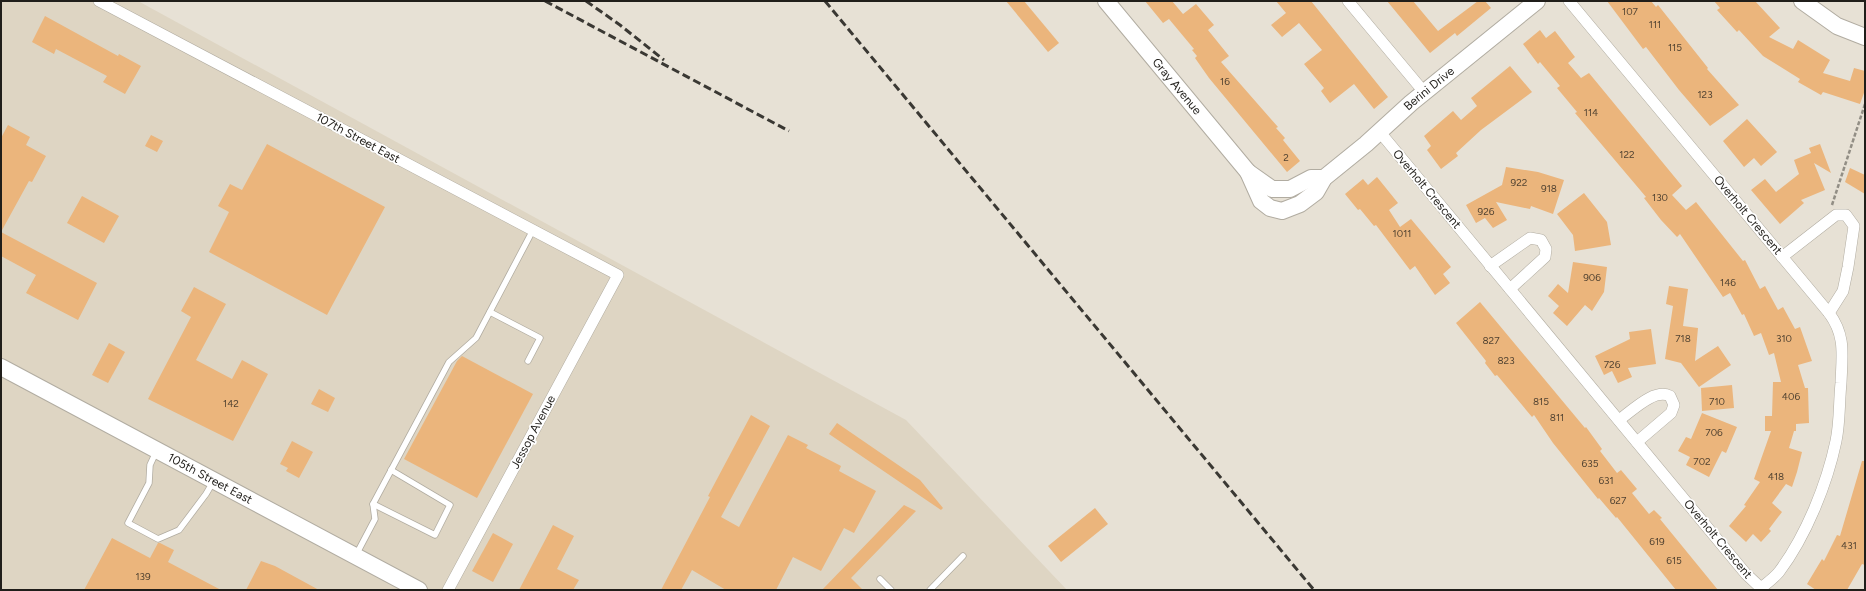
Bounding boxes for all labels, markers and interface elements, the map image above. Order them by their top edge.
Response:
house number: 107 [1622,5,1639,18]
house number: 111 [1649,18,1661,31]
house number: 115 [1668,41,1682,54]
street label: Gray Avenue [1149,55,1205,118]
street label: Berini Drive [1401,64,1457,113]
house number: 16 [1220,75,1230,88]
house number: 123 [1697,88,1713,101]
house number: 114 [1584,106,1598,119]
street label: 107th Street East [314,110,403,166]
street label: Overholt Crescent [1390,147,1464,232]
house number: 122 [1619,148,1635,161]
house number: 2 [1283,151,1289,164]
street label: Overholt Crescent [1711,173,1785,258]
house number: 922 [1511,176,1527,189]
house number: 918 [1541,182,1557,195]
house number: 130 [1652,191,1668,204]
house number: 926 [1478,205,1495,218]
house number: 1011 [1393,227,1411,240]
house number: 906 [1583,271,1601,284]
house number: 146 [1720,276,1736,289]
house number: 718 [1675,332,1691,345]
house number: 310 [1776,332,1792,345]
house number: 827 [1482,334,1500,347]
house number: 823 [1497,354,1515,367]
house number: 726 [1604,358,1621,371]
house number: 406 [1782,390,1800,403]
street label: Jessop Avenue [508,392,559,471]
house number: 815 [1533,395,1549,408]
house number: 710 [1709,395,1725,408]
house number: 142 [223,397,239,410]
house number: 811 [1550,411,1564,424]
house number: 706 [1705,426,1723,439]
street label: 105th Street East [165,450,255,507]
house number: 702 [1693,455,1711,468]
house number: 635 [1582,457,1599,470]
house number: 418 [1768,470,1784,483]
house number: 631 [1598,474,1614,487]
house number: 627 [1610,494,1627,507]
street label: Overholt Crescent [1681,497,1755,582]
house number: 619 [1649,535,1665,548]
house number: 431 [1841,539,1857,552]
house number: 615 [1666,554,1682,567]
house number: 139 [135,570,151,583]

